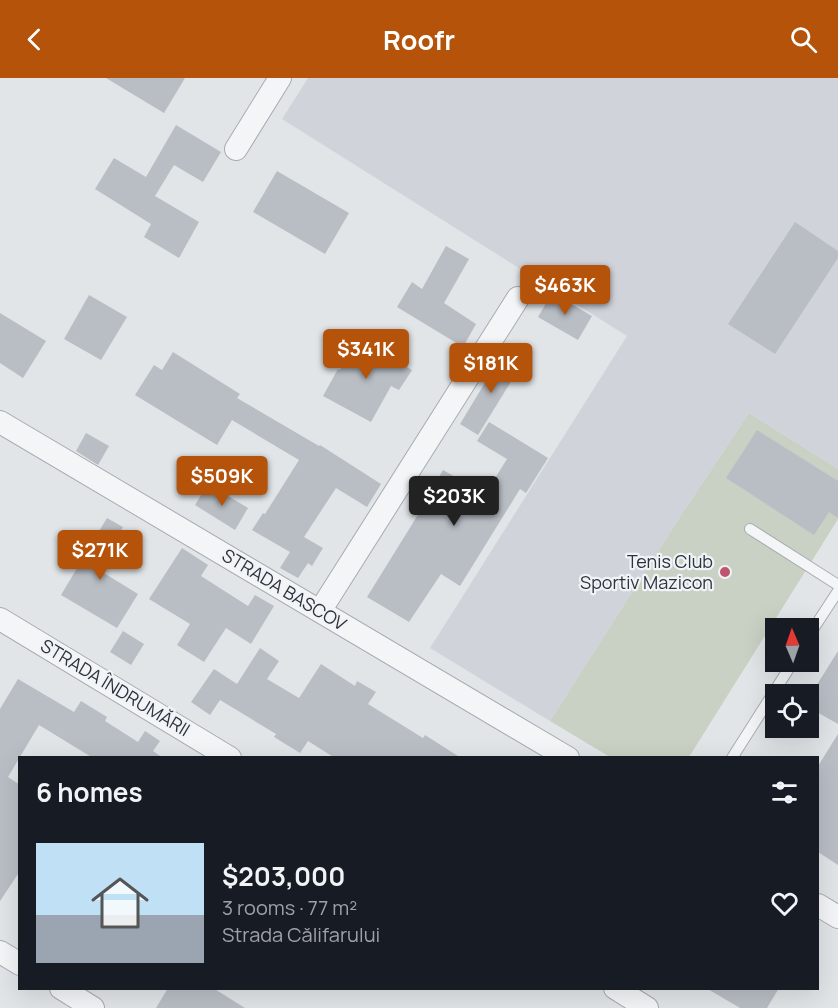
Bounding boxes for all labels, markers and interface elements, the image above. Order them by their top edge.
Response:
text: Roofr [383,21,455,58]
icon: back [18,23,51,56]
icon: search [787,23,820,56]
pin: $463K [523,265,607,316]
text: $463K [534,271,596,298]
pin: $341K [324,329,408,380]
text: $341K [337,335,395,362]
pin: $181K [449,343,533,394]
text: $181K [463,349,519,376]
pin: $509K [180,456,264,507]
text: $509K [191,462,253,489]
pin: $203K [412,476,496,527]
text: $203K [423,482,485,509]
pin: $271K [58,530,142,581]
text: $271K [72,536,128,563]
street label: STRADA BASCOV [218,543,351,636]
place label: Tenis Club Sportiv Mazicon [580,549,713,594]
marker: Tenis Club Sportiv Mazicon [718,565,732,579]
north arrow [765,618,819,672]
map controls [765,618,819,738]
street label: STRADA ÎNDRUMĂRII [36,633,195,741]
button: locate [765,684,819,738]
text: 6 homes [36,774,143,810]
icon: filters [768,776,801,809]
text: $203,000 [222,858,345,894]
icon: home [84,867,156,939]
icon: heart [768,887,801,920]
text: 3 rooms · 77 m² [222,894,357,921]
text: Strada Călifarului [222,921,380,948]

